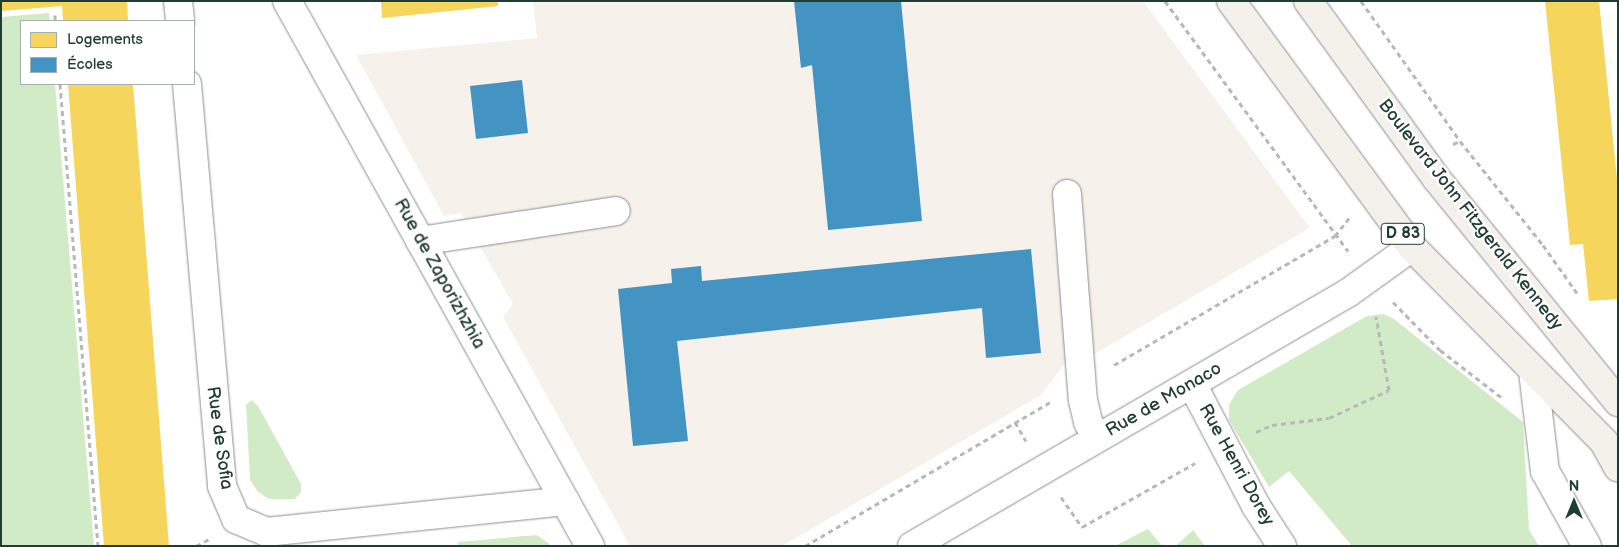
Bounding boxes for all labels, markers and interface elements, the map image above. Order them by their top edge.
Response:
legend [20,20,195,85]
text: Logements [67,30,143,49]
text: Écoles [67,55,113,74]
street label: Boulevard John Fitzgerald Kennedy [1373,95,1567,335]
street label: Rue de Zaporizhzhia [389,195,489,353]
road number: D 83 [1380,220,1426,248]
street label: Rue de Monaco [1102,358,1226,442]
street label: Rue de Sofia [201,385,237,491]
street label: Rue Henri Dorey [1194,400,1278,530]
north arrow [1549,477,1599,527]
text: N [1569,478,1579,495]

